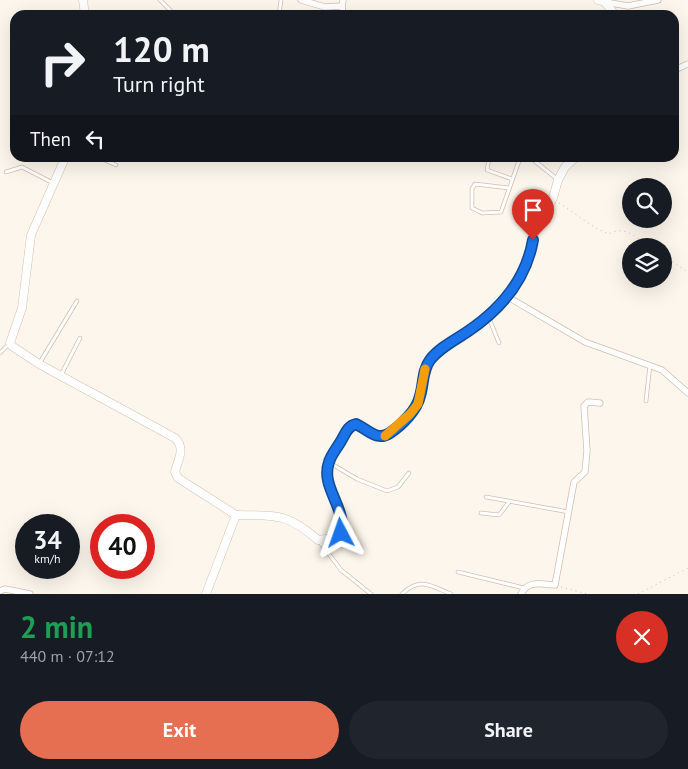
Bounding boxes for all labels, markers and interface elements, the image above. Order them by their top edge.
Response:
text: 120 m [113,26,210,72]
icon: right [30,30,95,95]
text: Turn right [113,70,205,98]
icon: left [81,125,109,153]
text: Then [30,127,71,151]
map controls [622,178,672,288]
button: search [622,178,672,228]
pin [512,189,554,240]
icon: arrive [519,196,547,224]
button: layers [622,238,672,288]
position arrow [314,506,366,558]
speed limit sign: 40 [90,514,155,579]
text: 34 [33,524,62,556]
text: km/h [34,551,61,566]
text: 2 min [20,607,93,646]
button: close [616,611,668,663]
text: 440 m · 07:12 [20,646,115,666]
button: Exit [20,701,339,759]
button: Share [349,701,668,759]

